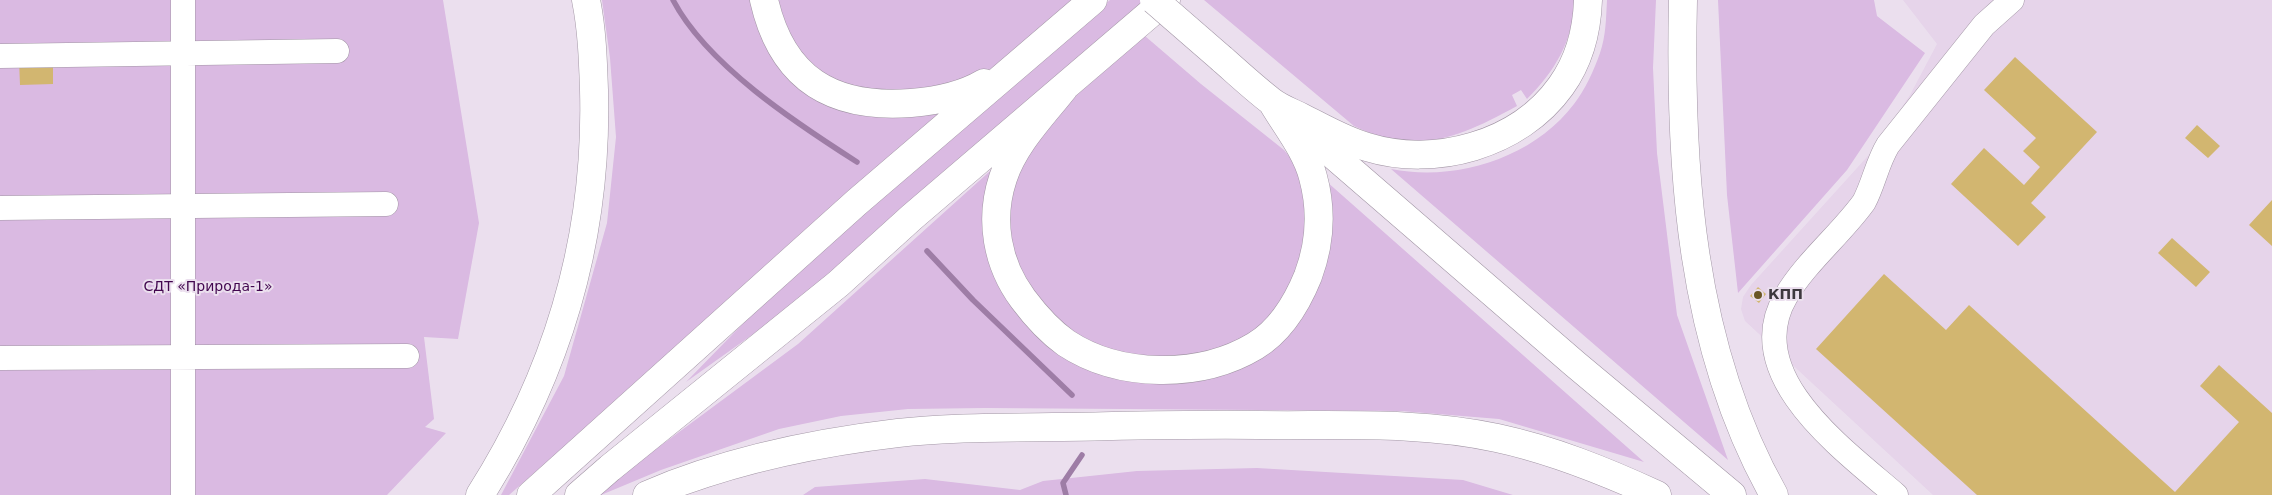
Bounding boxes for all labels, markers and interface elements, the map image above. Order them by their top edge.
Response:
park label: СДТ «Природа-1» [143,279,273,295]
place label: КПП [1768,287,1803,303]
marker: КПП [1752,289,1764,301]

